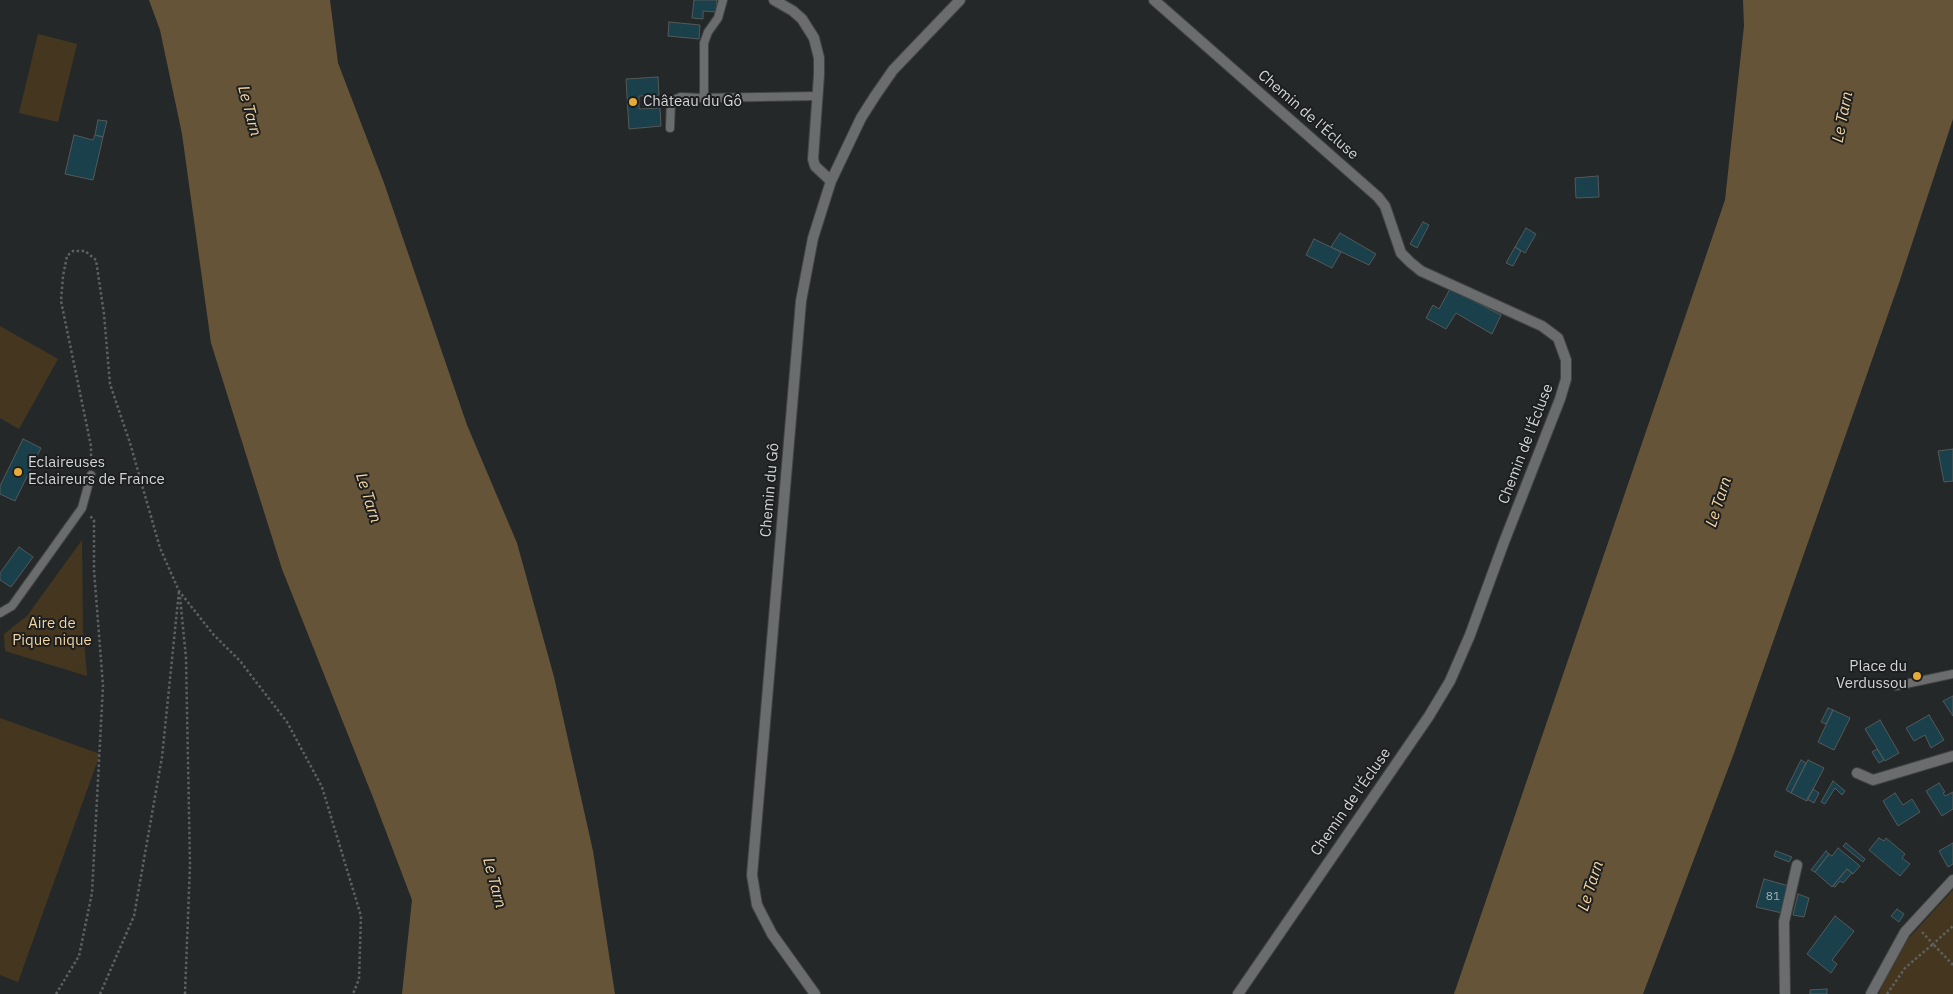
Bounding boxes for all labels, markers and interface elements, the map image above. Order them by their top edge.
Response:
street label: Chemin de l'Écluse [1254,66,1362,164]
water label: Le Tarn [233,84,265,138]
water label: Le Tarn [1829,90,1857,144]
place label: Château du Gô [643,93,742,111]
marker: Château du Gô [627,96,639,108]
street label: Chemin de l'Écluse [1495,381,1557,507]
street label: Chemin du Gô [757,442,783,538]
place label: Eclaireuses Eclaireurs de France [28,454,165,489]
marker: Eclaireuses Eclaireurs de France [12,466,24,478]
water label: Le Tarn [351,471,385,525]
water label: Le Tarn [1702,475,1736,529]
park label: Aire de Pique nique [12,615,92,650]
place label: Place du Verdussou [1836,658,1907,693]
marker: Place du Verdussou [1911,670,1923,682]
street label: Chemin de l'Écluse [1307,745,1395,859]
water label: Le Tarn [478,856,510,910]
water label: Le Tarn [1574,859,1608,913]
house number: 81 [1766,890,1780,904]

